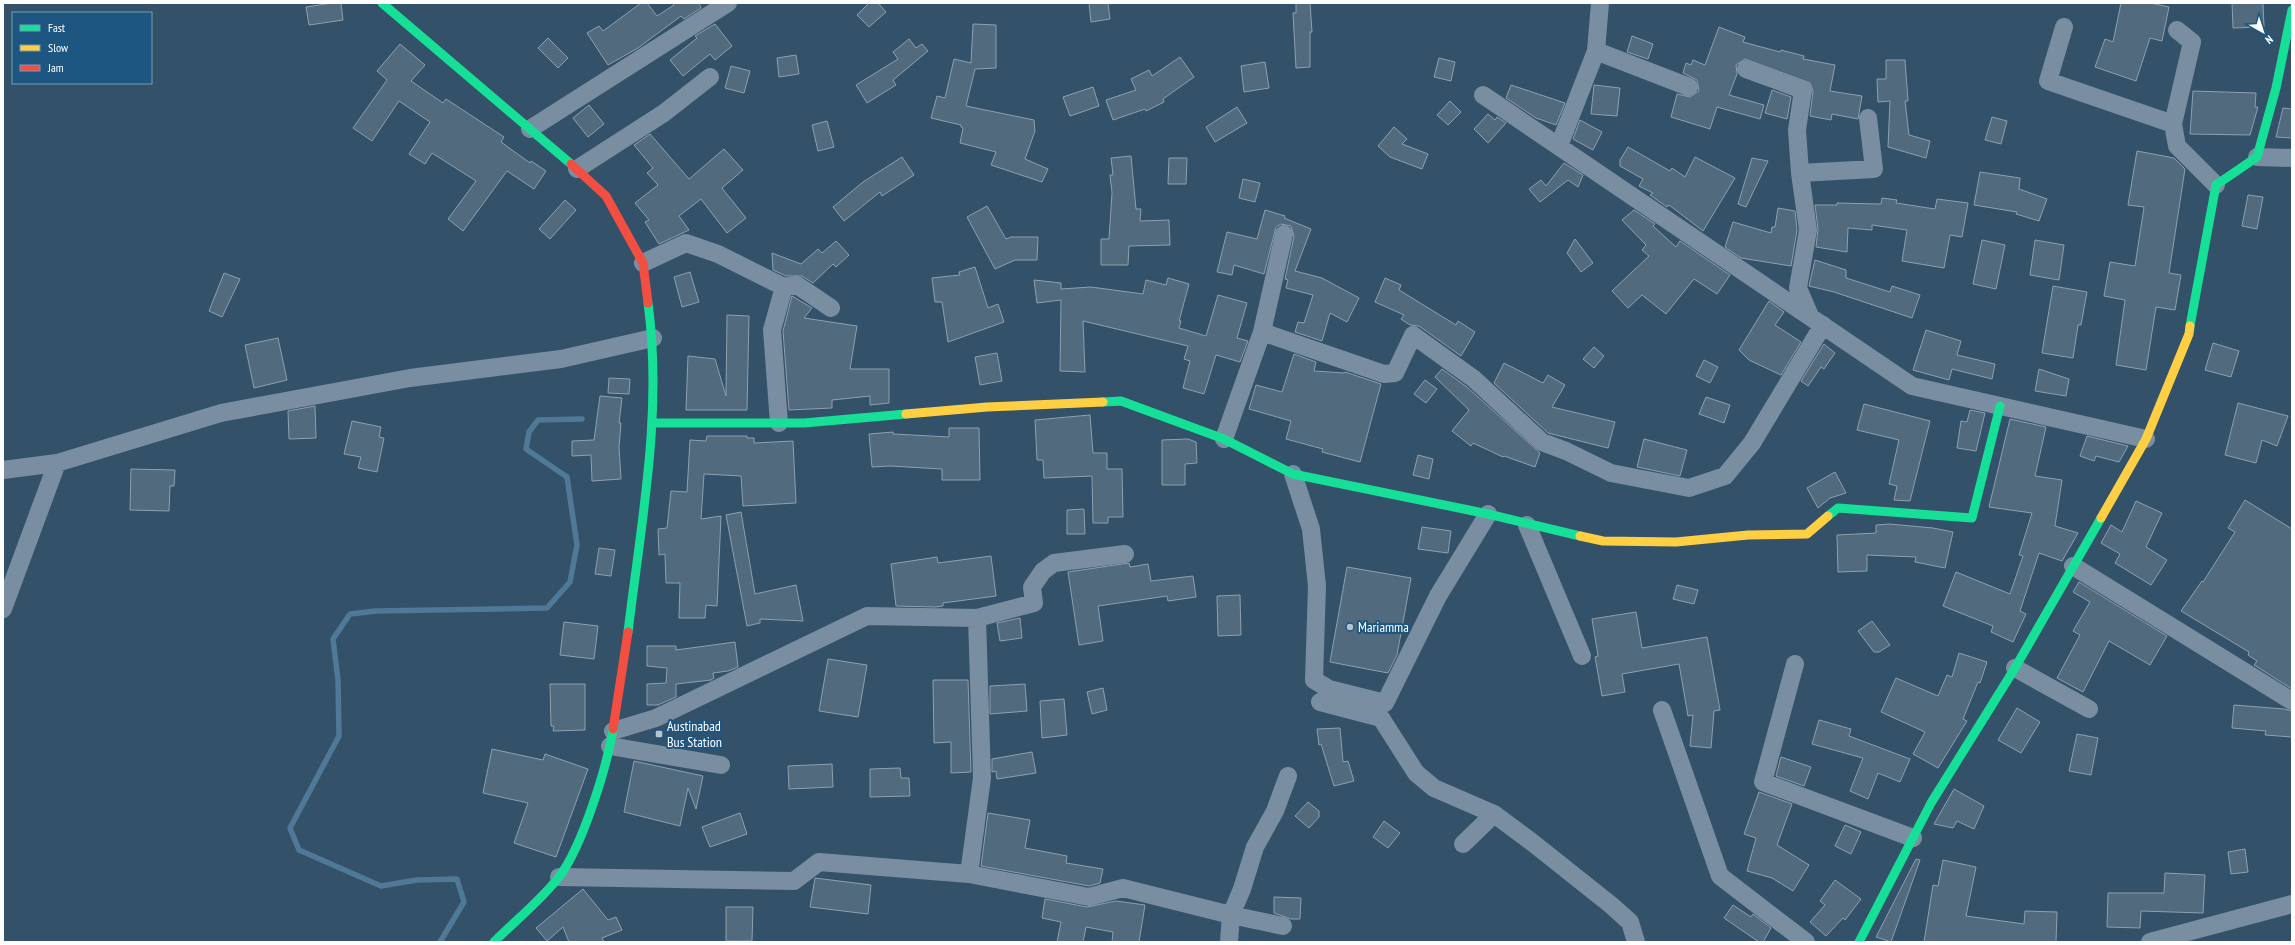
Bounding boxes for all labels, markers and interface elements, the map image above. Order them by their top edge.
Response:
legend [12,12,152,84]
north arrow [2243,12,2283,52]
text: Fast [48,20,66,35]
text: N [2263,32,2276,47]
text: Slow [48,40,69,55]
text: Jam [47,60,64,75]
place label: Mariamma [1358,618,1409,636]
marker: Mariamma [1345,622,1355,632]
place label: Austinabad Bus Station [667,717,722,751]
marker: Austinabad Bus Station [654,729,664,739]

